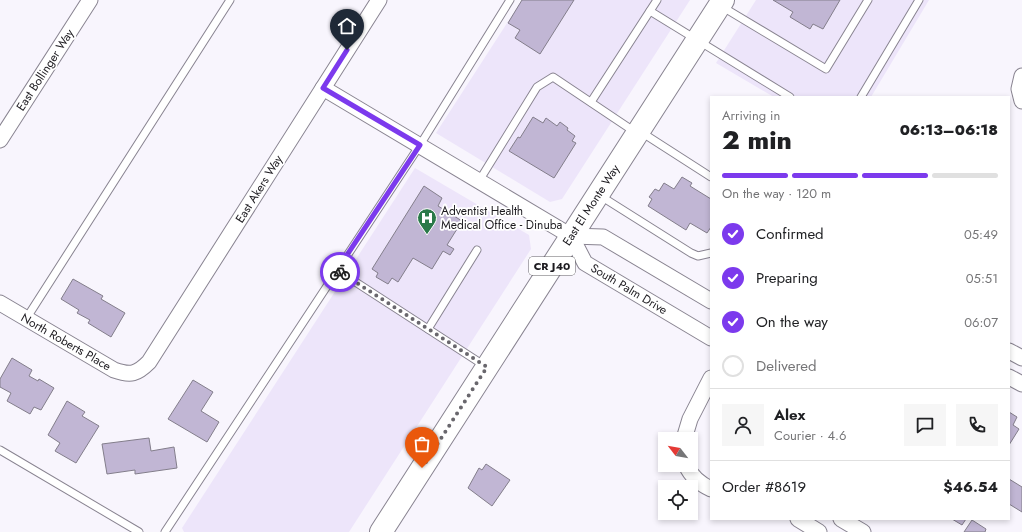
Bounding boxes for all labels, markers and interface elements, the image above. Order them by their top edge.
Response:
pin [330,9,364,50]
icon: home [336,15,358,37]
street label: East Bollinger Way [12,25,79,114]
text: Arriving in [722,106,780,125]
text: 06:13–06:18 [900,119,998,141]
text: 2 min [722,121,792,159]
street label: East Akers Way [231,151,287,226]
street label: East El Monte Way [558,160,624,249]
text: On the way · 120 m [722,184,831,203]
place label: Adventist Health Medical Office - Dinuba [441,202,563,234]
hospital icon: Adventist Health Medical Office - Dinuba [416,207,438,235]
icon: check [722,223,744,245]
text: Confirmed [756,223,824,245]
text: 05:49 [964,225,998,244]
courier [320,252,360,292]
road number: CR J40 [529,257,575,275]
street label: South Palm Drive [587,259,671,319]
icon: bike [329,261,351,283]
icon: check [722,267,744,289]
text: Preparing [756,267,818,289]
text: 05:51 [966,269,998,288]
street label: North Roberts Place [18,309,114,375]
icon: check [722,311,744,333]
text: On the way [756,311,828,333]
text: 06:07 [964,313,998,332]
text: Delivered [756,355,817,377]
button: person [722,404,764,446]
text: Alex [774,404,805,426]
button: chat [904,404,946,446]
button: phone [956,404,998,446]
text: Courier · 4.6 [774,426,847,445]
pin [405,427,439,468]
north arrow [658,432,698,472]
map controls [658,432,698,520]
icon: bag [411,433,433,455]
text: Order #8619 [722,476,806,498]
text: $46.54 [943,476,998,498]
button: locate [658,480,698,520]

